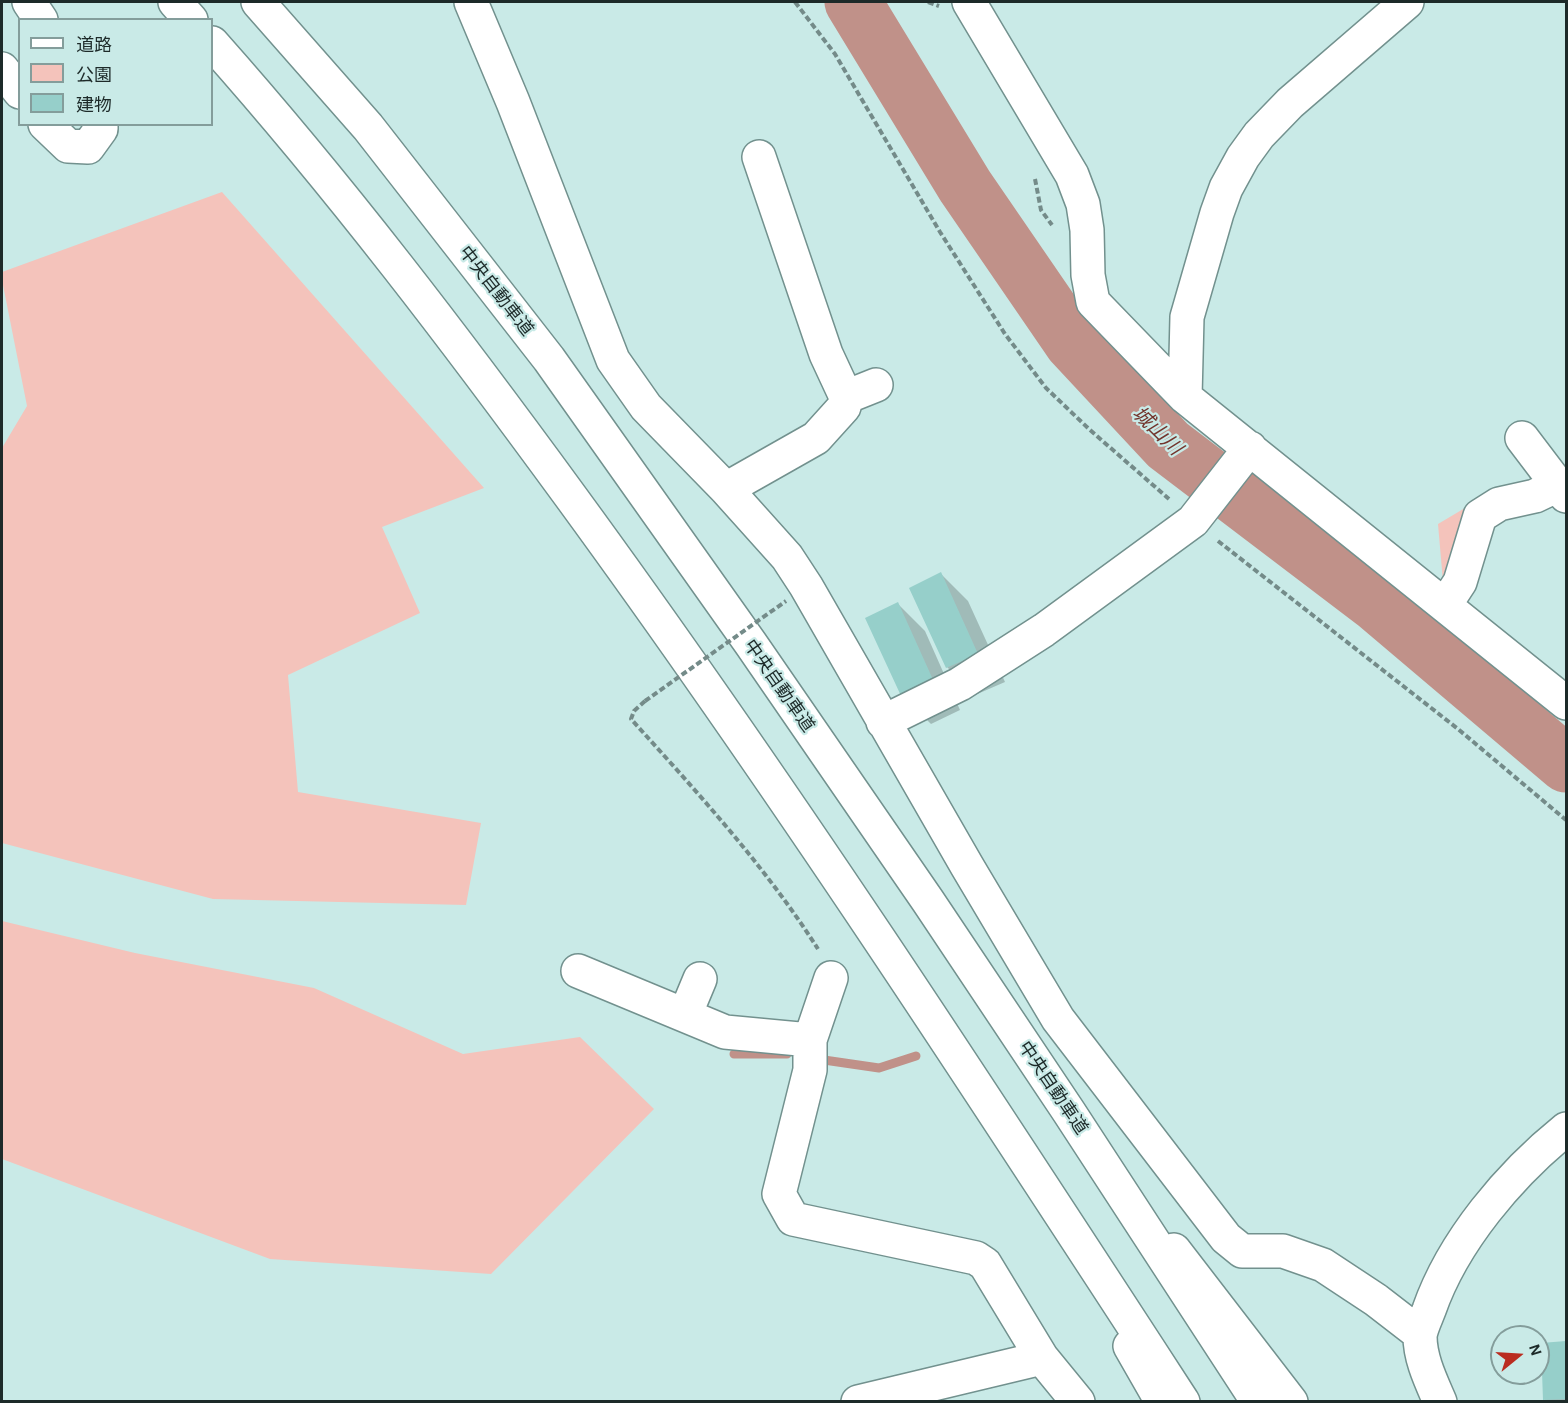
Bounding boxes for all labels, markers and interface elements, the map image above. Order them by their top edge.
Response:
legend [18,18,213,126]
text: 道路 [76,37,112,55]
text: 公園 [76,67,112,85]
text: 建物 [76,97,112,115]
street label: 中央自動車道 [454,242,538,340]
water label: 城山川 [1127,402,1187,460]
street label: 中央自動車道 [739,636,819,736]
street label: 中央自動車道 [1014,1037,1092,1139]
north arrow [1490,1325,1550,1385]
text: N [1526,1342,1545,1358]

